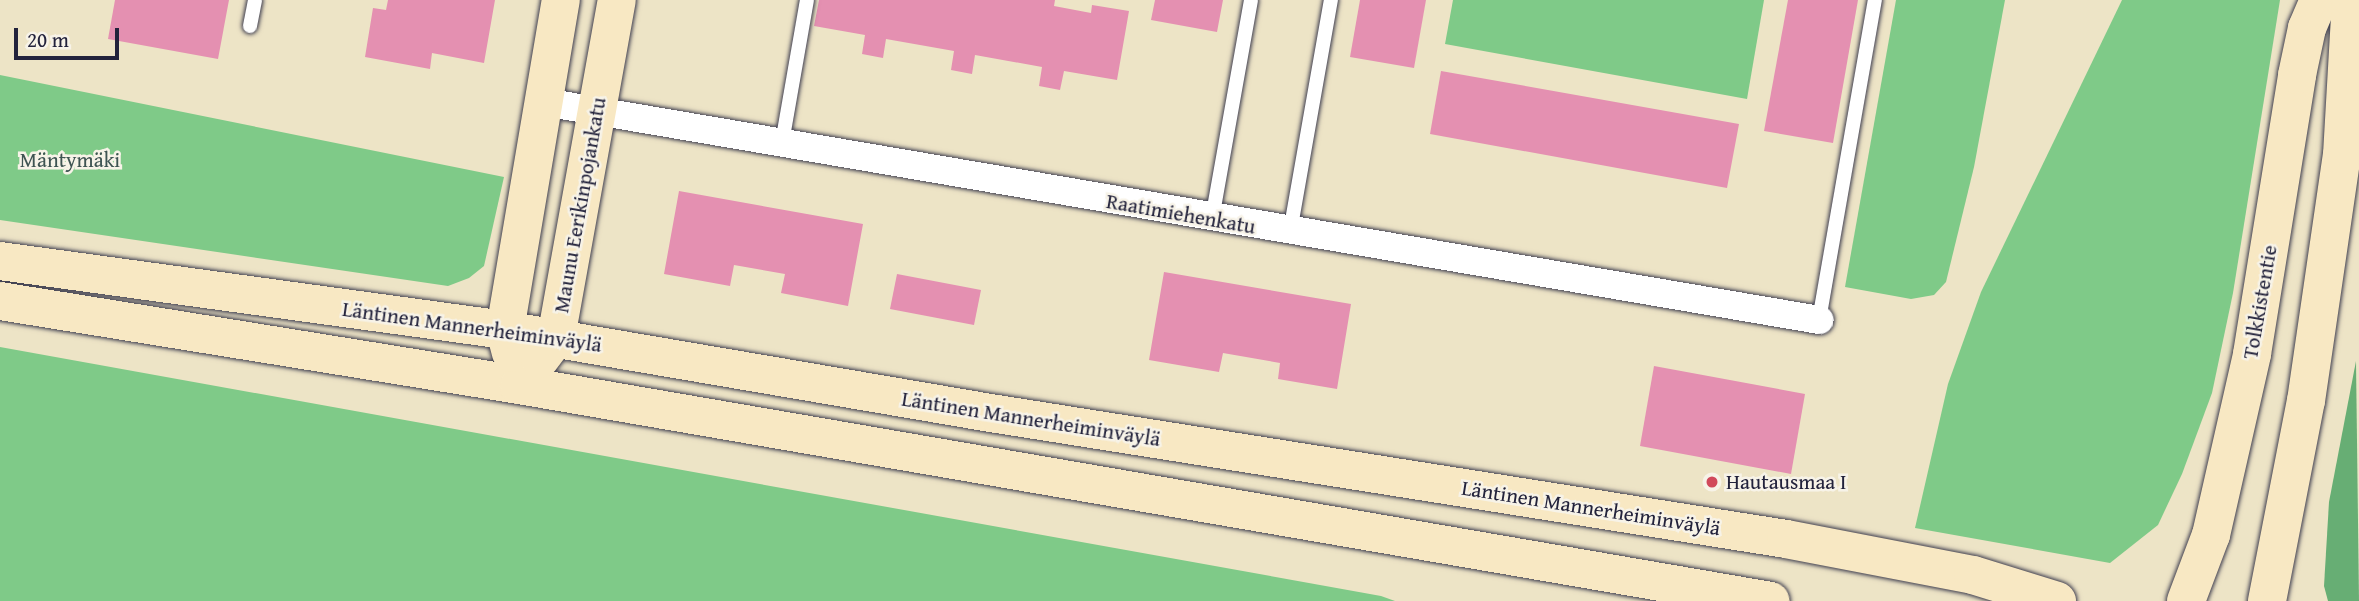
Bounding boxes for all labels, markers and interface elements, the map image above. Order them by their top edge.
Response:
scale bar [18,14,122,58]
text: 20 m [27,24,69,55]
street label: Maunu Eerikinpojankatu [549,95,611,315]
park label: Mäntymäki [20,147,120,173]
street label: Raatimiehenkatu [1104,188,1258,240]
street label: Tolkkistentie [2238,243,2282,361]
street label: Läntinen Mannerheiminväylä [341,296,603,358]
street label: Läntinen Mannerheiminväylä [900,386,1162,452]
place label: Hautausmaa I [1726,469,1846,495]
marker: Hautausmaa I [1704,474,1720,490]
street label: Läntinen Mannerheiminväylä [1460,475,1722,541]

